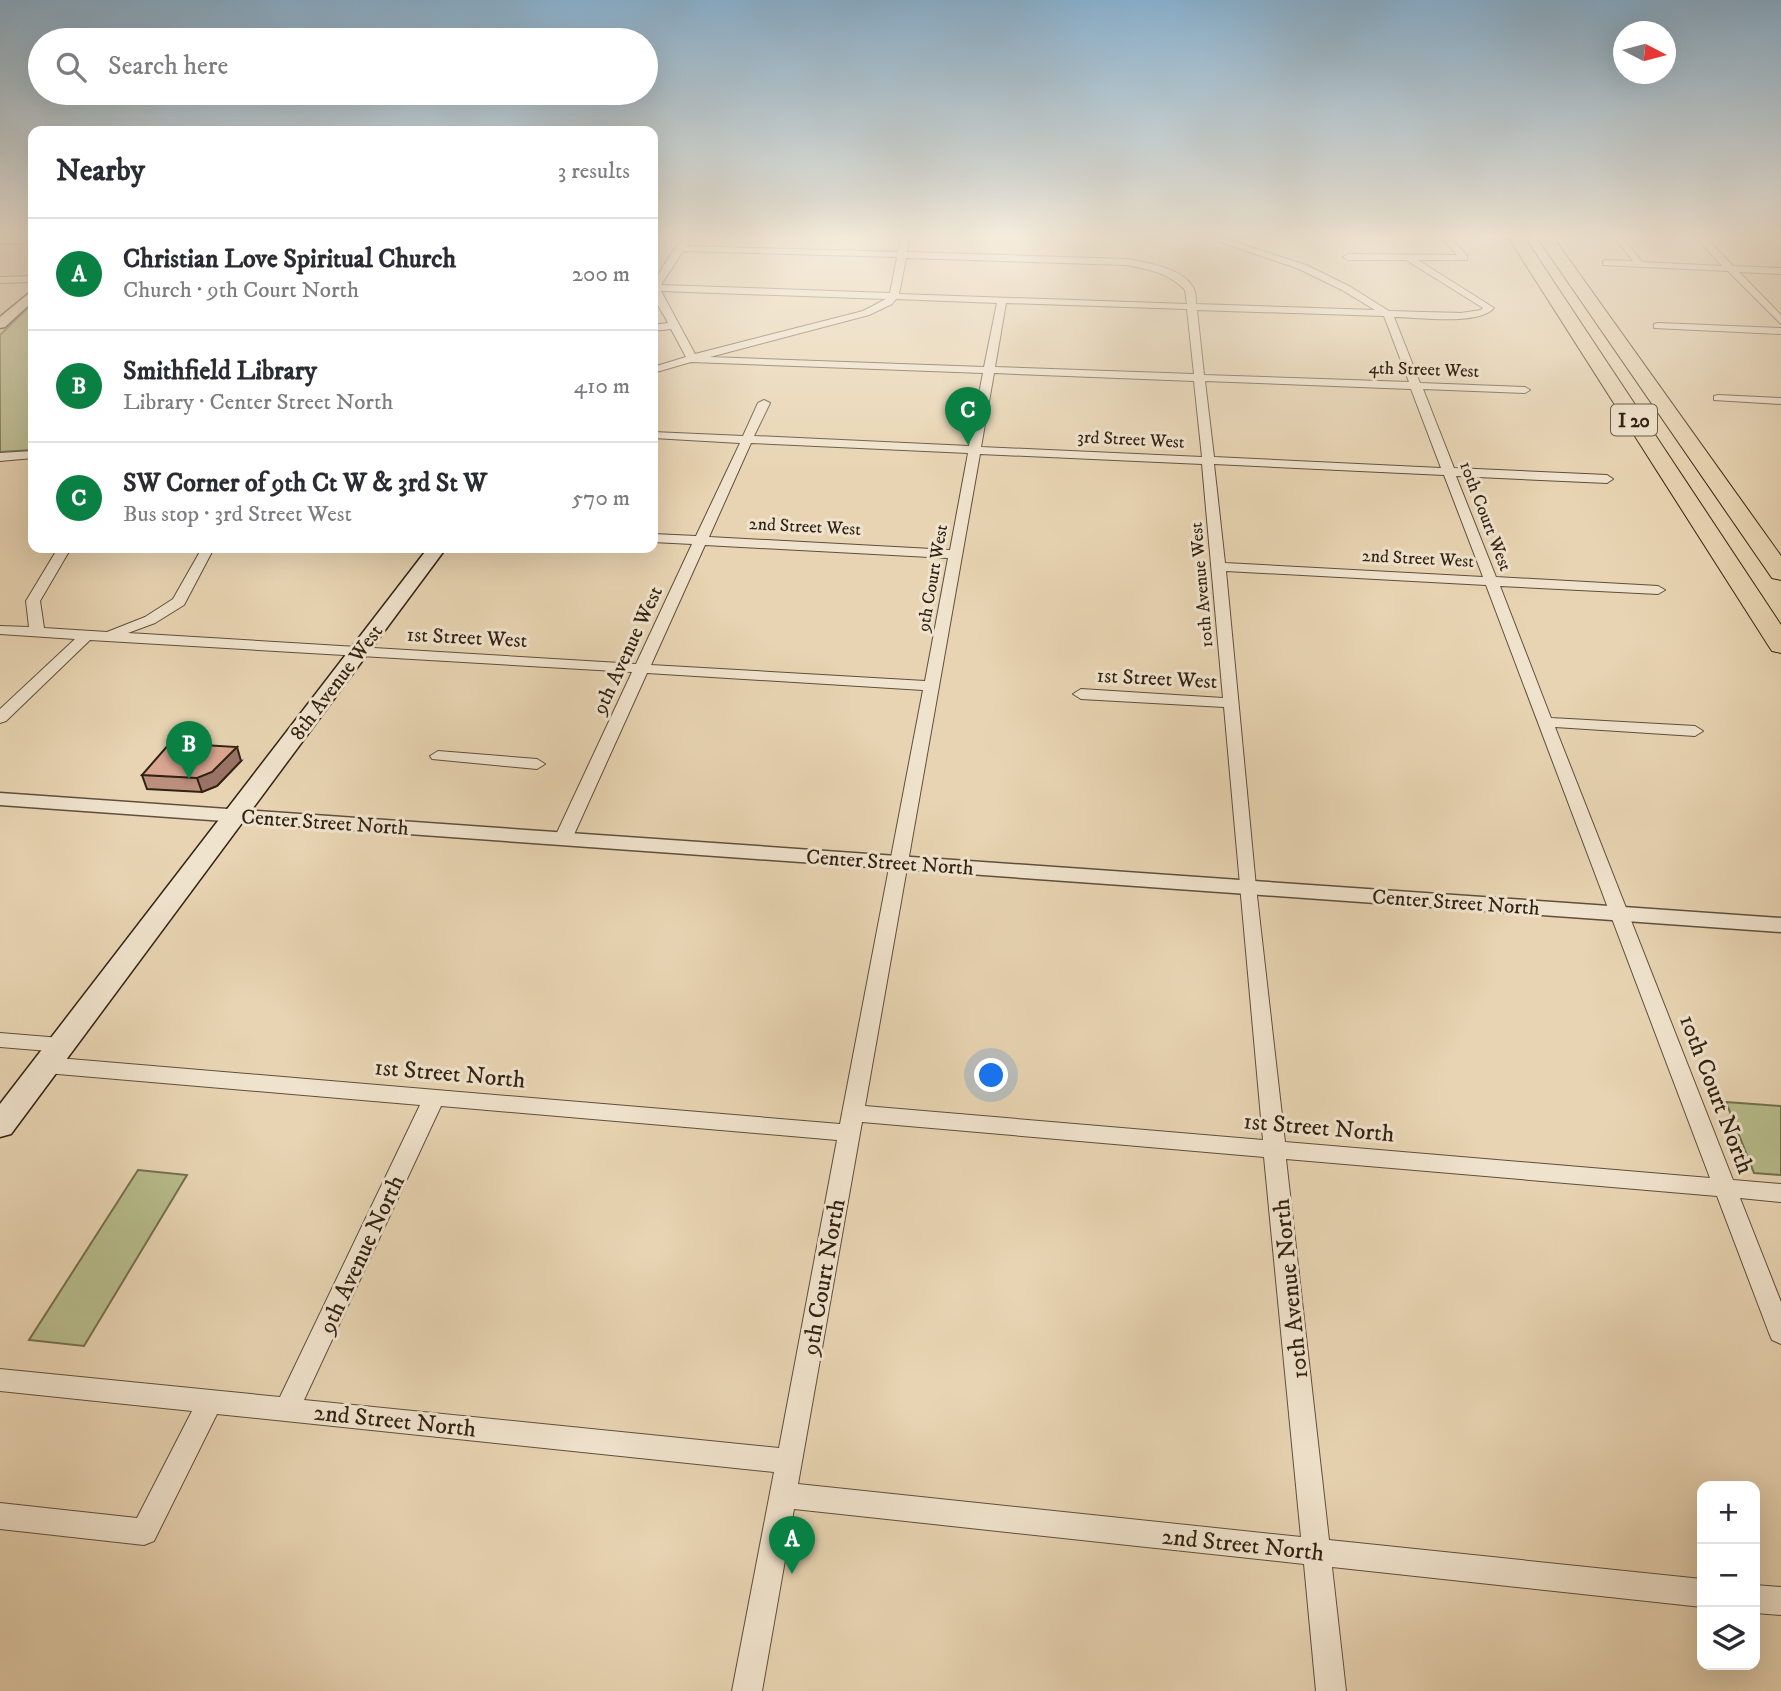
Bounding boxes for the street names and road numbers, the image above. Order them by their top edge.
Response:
street label: 4th Street West [1368,357,1480,383]
road number: I 20 [1611,404,1657,436]
street label: 3rd Street West [1077,426,1185,454]
street label: 10th Court West [1454,458,1516,575]
street label: 2nd Street West [748,513,862,541]
street label: 10th Avenue West [1186,521,1218,649]
street label: 9th Court West [913,523,953,635]
street label: 2nd Street West [1361,545,1475,573]
street label: 9th Avenue West [586,582,669,720]
street label: 8th Avenue West [285,619,389,746]
street label: 1st Street West [406,622,528,654]
street label: 1st Street West [1096,663,1218,695]
street label: Center Street North [240,804,410,842]
street label: Center Street North [805,844,975,882]
street label: Center Street North [1371,884,1541,922]
street label: 10th Court North [1672,1011,1760,1179]
street label: 1st Street North [373,1052,527,1096]
street label: 1st Street North [1242,1106,1396,1150]
street label: 9th Avenue North [312,1170,412,1339]
street label: 9th Court North [795,1196,853,1359]
street label: 10th Avenue North [1267,1197,1315,1381]
street label: 2nd Street North [312,1398,478,1444]
street label: 2nd Street North [1160,1522,1326,1568]

